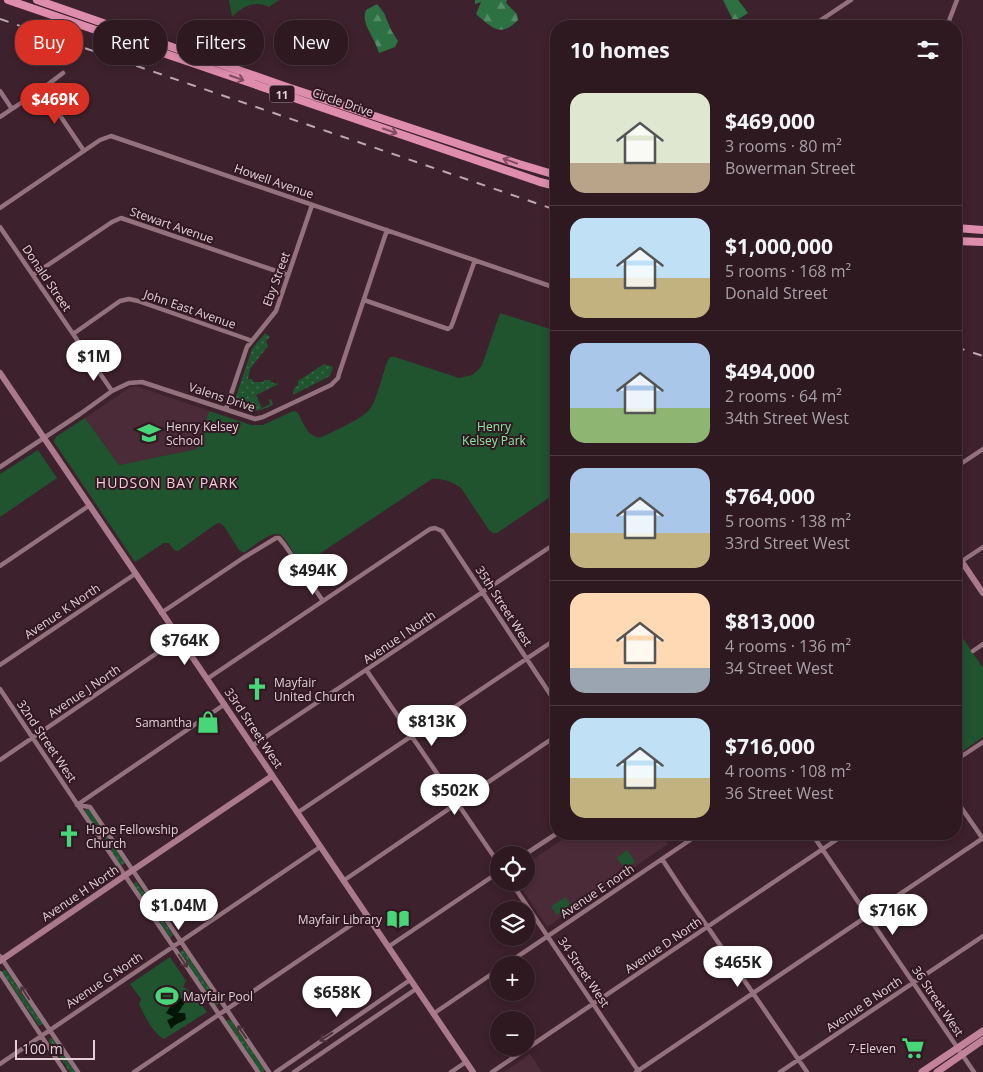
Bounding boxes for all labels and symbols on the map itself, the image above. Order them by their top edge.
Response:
one-way arrow [228,74,244,83]
pin: $469K [20,82,90,125]
street label: Circle Drive [310,84,376,120]
road number: 11 [270,86,294,102]
one-way arrow [382,126,398,136]
one-way arrow [502,156,518,165]
street label: Howell Avenue [232,159,316,203]
street label: Stewart Avenue [128,203,216,247]
street label: Donald Street [18,241,76,315]
street label: Eby Street [258,249,294,309]
street label: John East Avenue [141,285,239,333]
pin: $1M [70,340,118,382]
street label: Valens Drive [186,378,258,416]
place label: Henry Kelsey School [166,418,240,449]
park label: Henry Kelsey Park [462,418,527,449]
school or university icon: Henry Kelsey School [136,420,162,446]
district label: HUDSON BAY PARK [96,473,238,492]
pin: $494K [278,554,348,596]
street label: 35th Street West [472,562,536,650]
street label: Avenue K North [21,579,103,643]
street label: Avenue I North [359,606,439,668]
pin: $764K [150,624,220,666]
street label: Avenue J North [44,660,124,722]
place label: Mayfair United Church [274,674,355,705]
church icon: Mayfair United Church [244,676,270,702]
street label: 33rd Street West [221,684,287,772]
street label: 32nd Street West [13,696,81,786]
pin: $813K [397,704,467,747]
shop icon: Samantha [195,709,221,735]
place label: Samantha [135,714,192,731]
pin: $502K [420,774,490,816]
place label: Hope Fellowship Church [86,821,178,852]
church icon: Hope Fellowship Church [56,823,82,849]
street label: Avenue E north [557,860,637,922]
street label: Avenue H North [38,861,122,925]
pin: $1.04M [138,888,220,931]
pin: $716K [858,894,928,936]
library icon: Mayfair Library [385,906,411,932]
place label: Mayfair Library [298,911,383,928]
street label: Avenue D North [621,913,705,977]
street label: 34 Street West [554,934,614,1010]
pin: $465K [703,946,773,988]
street label: Avenue G North [62,948,146,1012]
one-way arrow [178,954,188,968]
street label: 36 Street West [908,963,968,1039]
street label: Avenue B North [823,972,905,1036]
pin: $658K [302,976,372,1018]
sports icon: Mayfair Pool [154,983,180,1009]
one-way arrow [19,986,30,1000]
place label: Mayfair Pool [183,988,253,1005]
one-way arrow [237,1025,247,1039]
one-way arrow [320,1032,334,1042]
supermarket icon: 7-Eleven [900,1035,926,1061]
scale bar [15,1037,95,1060]
place label: 7-Eleven [849,1040,896,1057]

